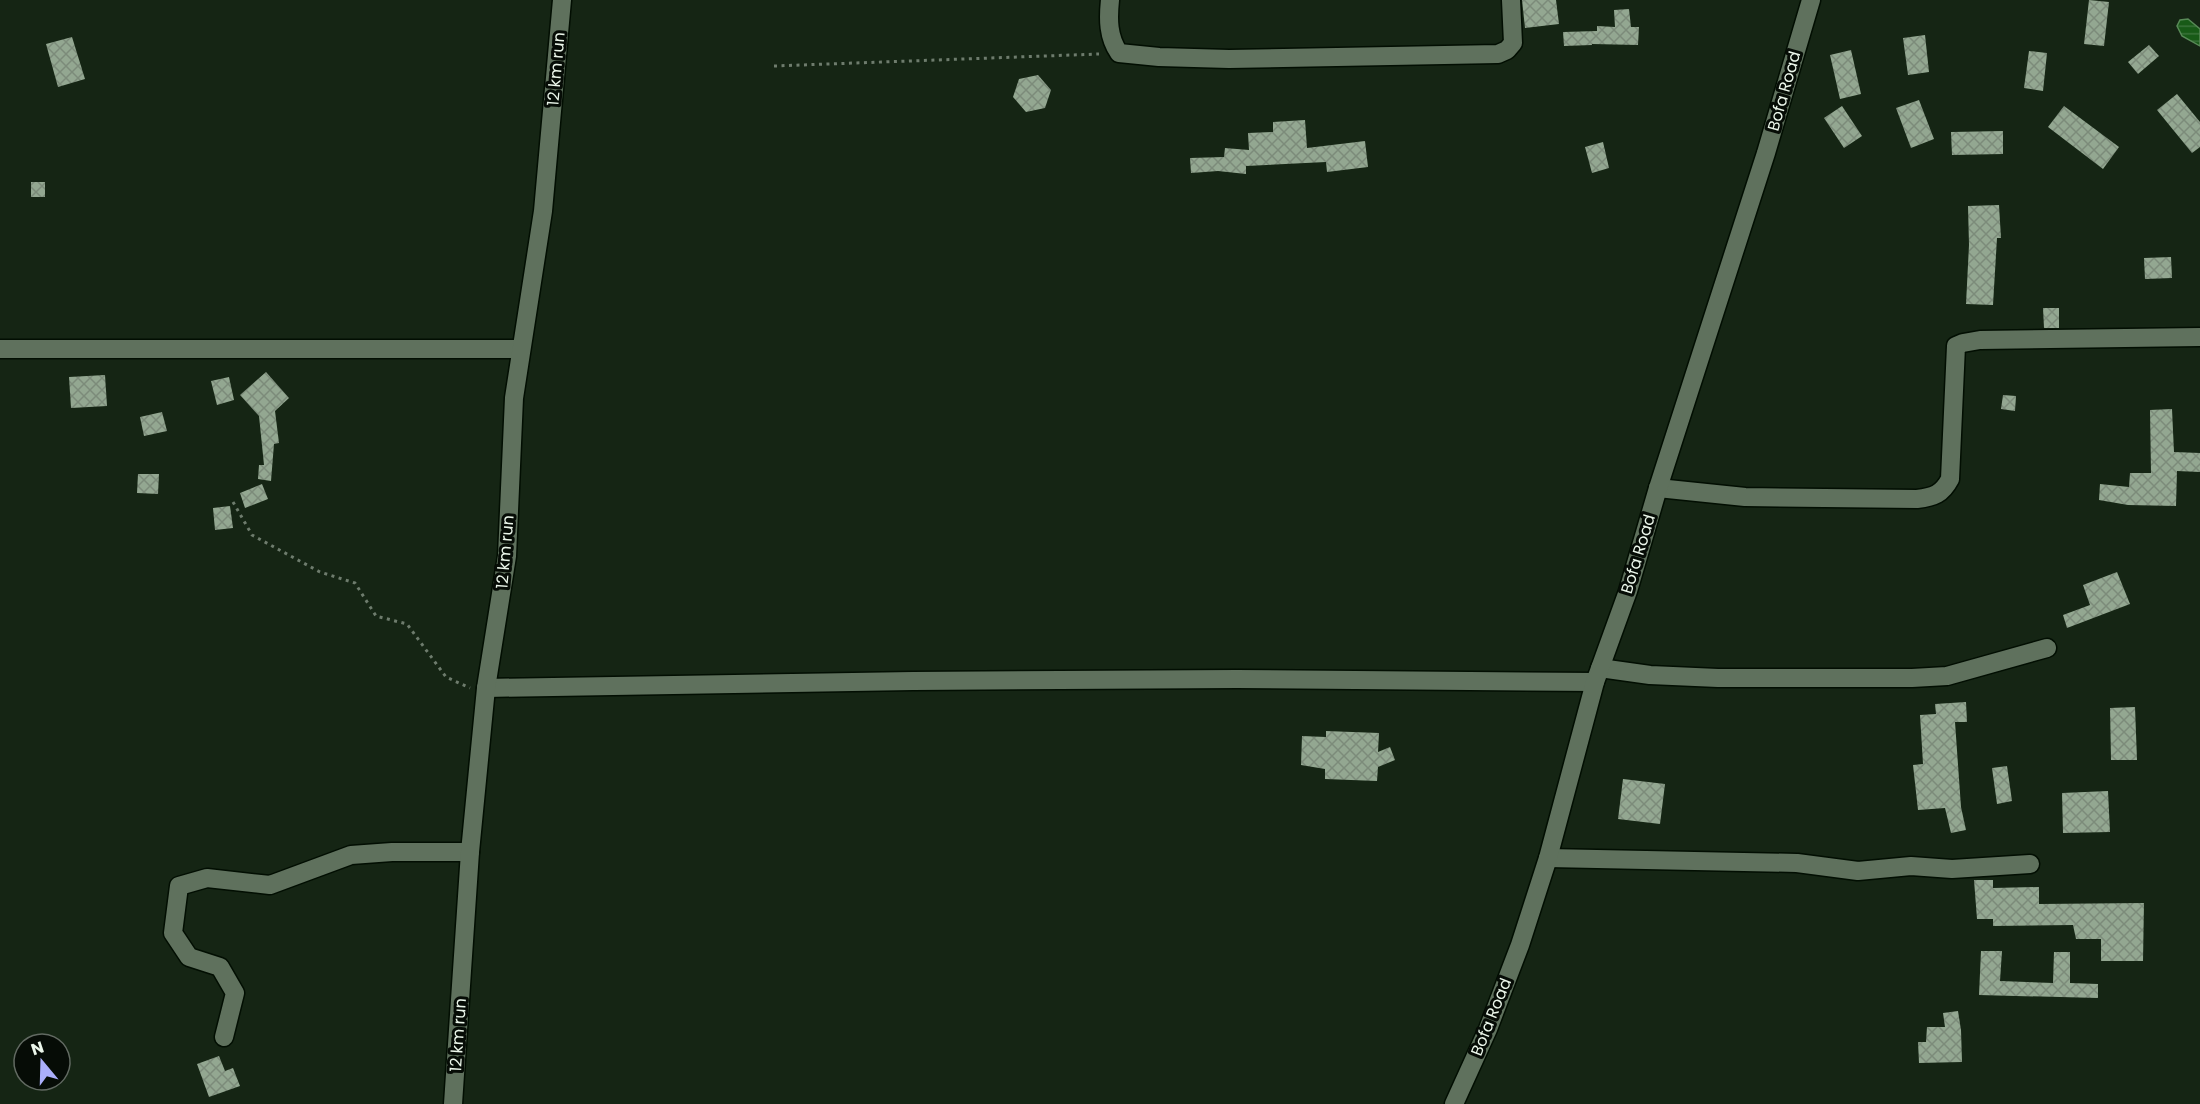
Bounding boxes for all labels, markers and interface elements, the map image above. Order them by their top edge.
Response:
street label: 12 km run [541,31,571,107]
street label: Bofa Road [1762,48,1806,134]
street label: Bofa Road [1615,511,1661,597]
street label: 12 km run [490,514,520,590]
street label: Bofa Road [1465,975,1517,1059]
street label: 12 km run [444,997,472,1073]
north arrow [12,1032,72,1092]
text: N [28,1035,47,1061]

